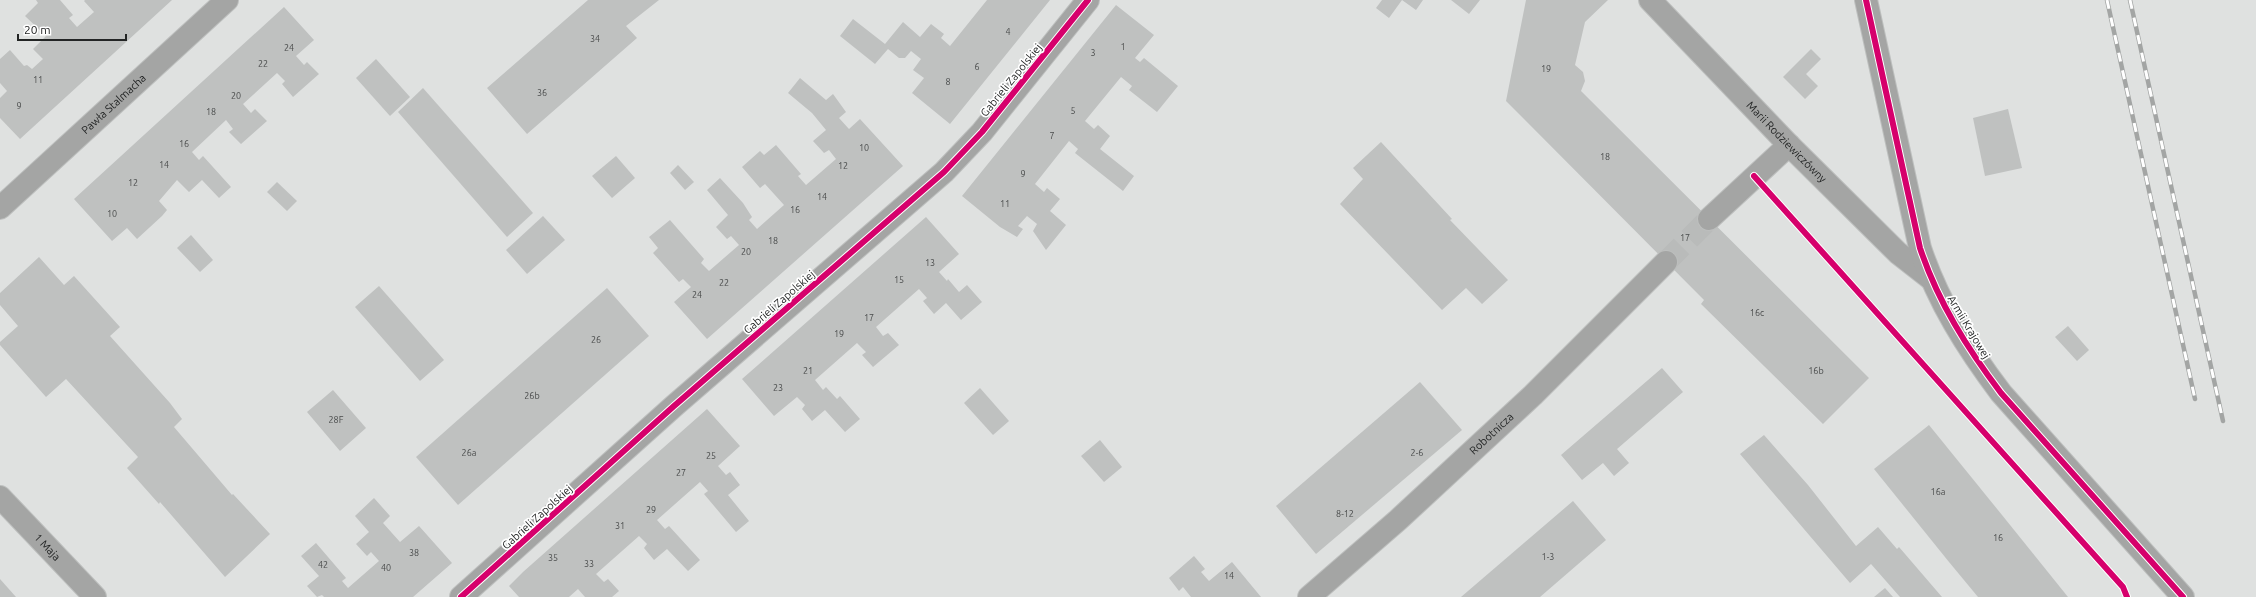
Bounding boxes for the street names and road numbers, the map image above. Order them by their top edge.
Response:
street label: Gabrieli Zapolskiej [978,41,1044,119]
street label: Pawła Stalmacha [79,72,148,136]
street label: Marii Rodziewiczówny [1744,99,1830,185]
street label: Gabrieli Zapolskiej [741,268,817,336]
street label: Armii Krajowej [1945,293,1993,361]
street label: Robotnicza [1467,410,1516,457]
street label: Gabrieli Zapolskiej [500,483,574,551]
street label: 1 Maja [32,531,63,563]

